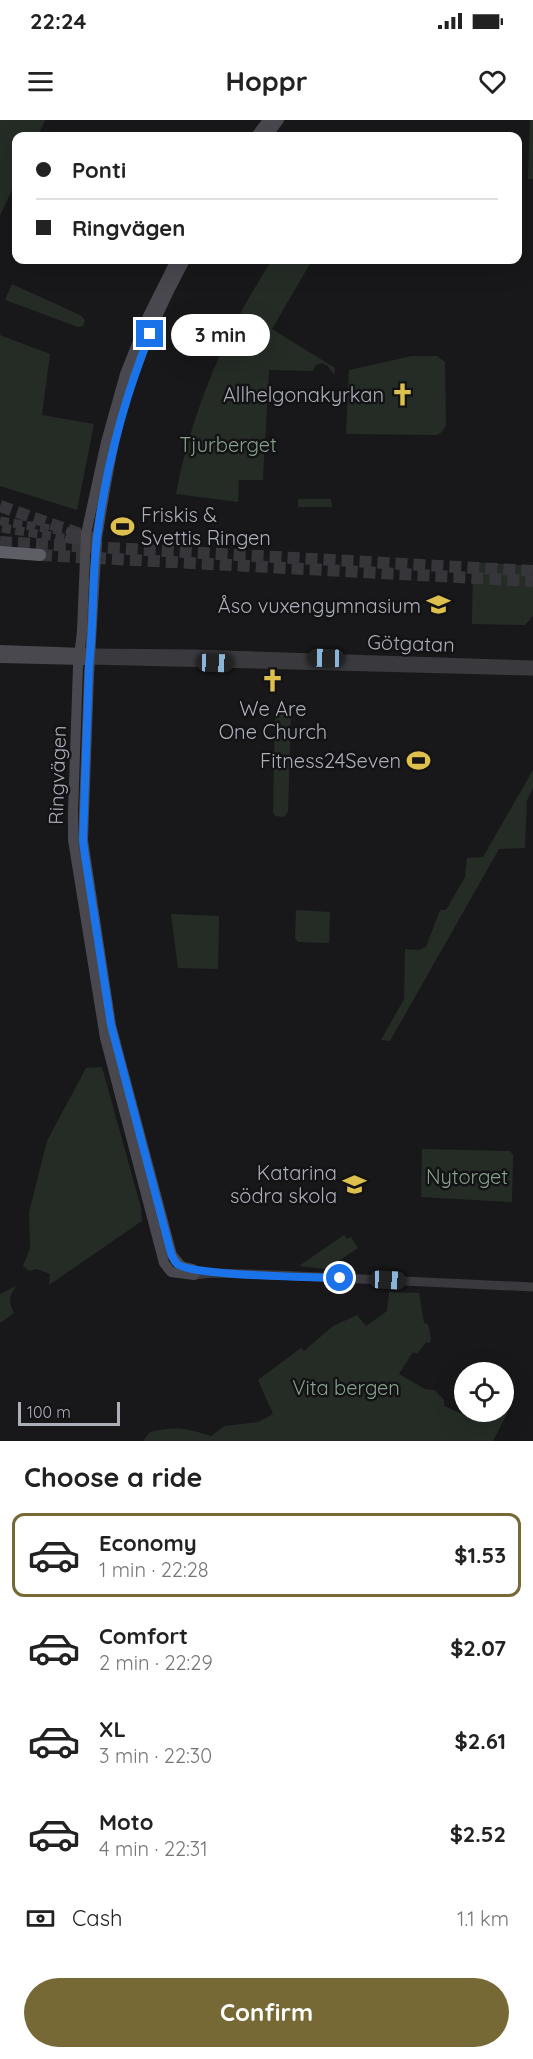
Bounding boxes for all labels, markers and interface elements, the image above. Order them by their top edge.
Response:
text: 22:24 [30,7,87,35]
text: Hoppr [226,64,307,98]
icon: menu [24,65,57,98]
icon: heart [476,65,509,98]
text: Ponti [72,156,126,184]
text: Ringvägen [72,214,185,242]
callout: 3 min [171,313,270,355]
route end [136,320,163,347]
text: 3 min [195,322,246,347]
church icon: Allhelgonakyrkan [389,381,415,407]
place label: Allhelgonakyrkan [223,382,384,407]
park label: Tjurberget [179,432,277,457]
place label: Friskis & Svettis Ringen [141,502,271,550]
sports icon: Friskis & Svettis Ringen [110,513,136,539]
school or university icon: Åso vuxengymnasium [426,592,452,618]
place label: Åso vuxengymnasium [218,593,421,618]
street label: Götgatan [367,629,455,657]
car [308,649,344,667]
car [197,653,233,673]
church icon: We Are One Church [260,667,286,693]
place label: We Are One Church [219,696,327,744]
street label: Ringvägen [43,725,71,825]
sports icon: Fitness24Seven [406,747,432,773]
place label: Fitness24Seven [260,748,401,773]
place label: Katarina södra skola [230,1160,337,1208]
park label: Nytorget [426,1164,508,1189]
school or university icon: Katarina södra skola [342,1171,368,1197]
route start [326,1264,353,1291]
car [370,1270,406,1290]
map controls [454,1362,514,1422]
button: locate [454,1362,514,1422]
park label: Vita bergen [292,1375,400,1400]
scale bar [18,1399,120,1426]
text: 100 m [27,1402,71,1422]
text: Choose a ride [24,1460,202,1494]
icon: car [27,1528,81,1582]
text: Economy [99,1529,197,1557]
text: $1.53 [454,1541,506,1569]
text: 1 min · 22:28 [99,1557,209,1582]
icon: car [27,1621,81,1675]
text: Comfort [99,1622,188,1650]
text: $2.07 [450,1634,506,1662]
text: 2 min · 22:29 [99,1650,213,1675]
icon: car [27,1714,81,1768]
text: XL [99,1715,126,1743]
text: $2.61 [455,1727,506,1755]
text: 3 min · 22:30 [99,1743,212,1768]
icon: car [27,1807,81,1861]
text: Moto [99,1808,153,1836]
text: $2.52 [450,1820,506,1848]
text: 4 min · 22:31 [99,1836,208,1861]
icon: cash [24,1902,57,1935]
text: Cash [72,1904,123,1932]
text: 1.1 km [457,1906,509,1931]
button: Confirm [24,1978,509,2047]

